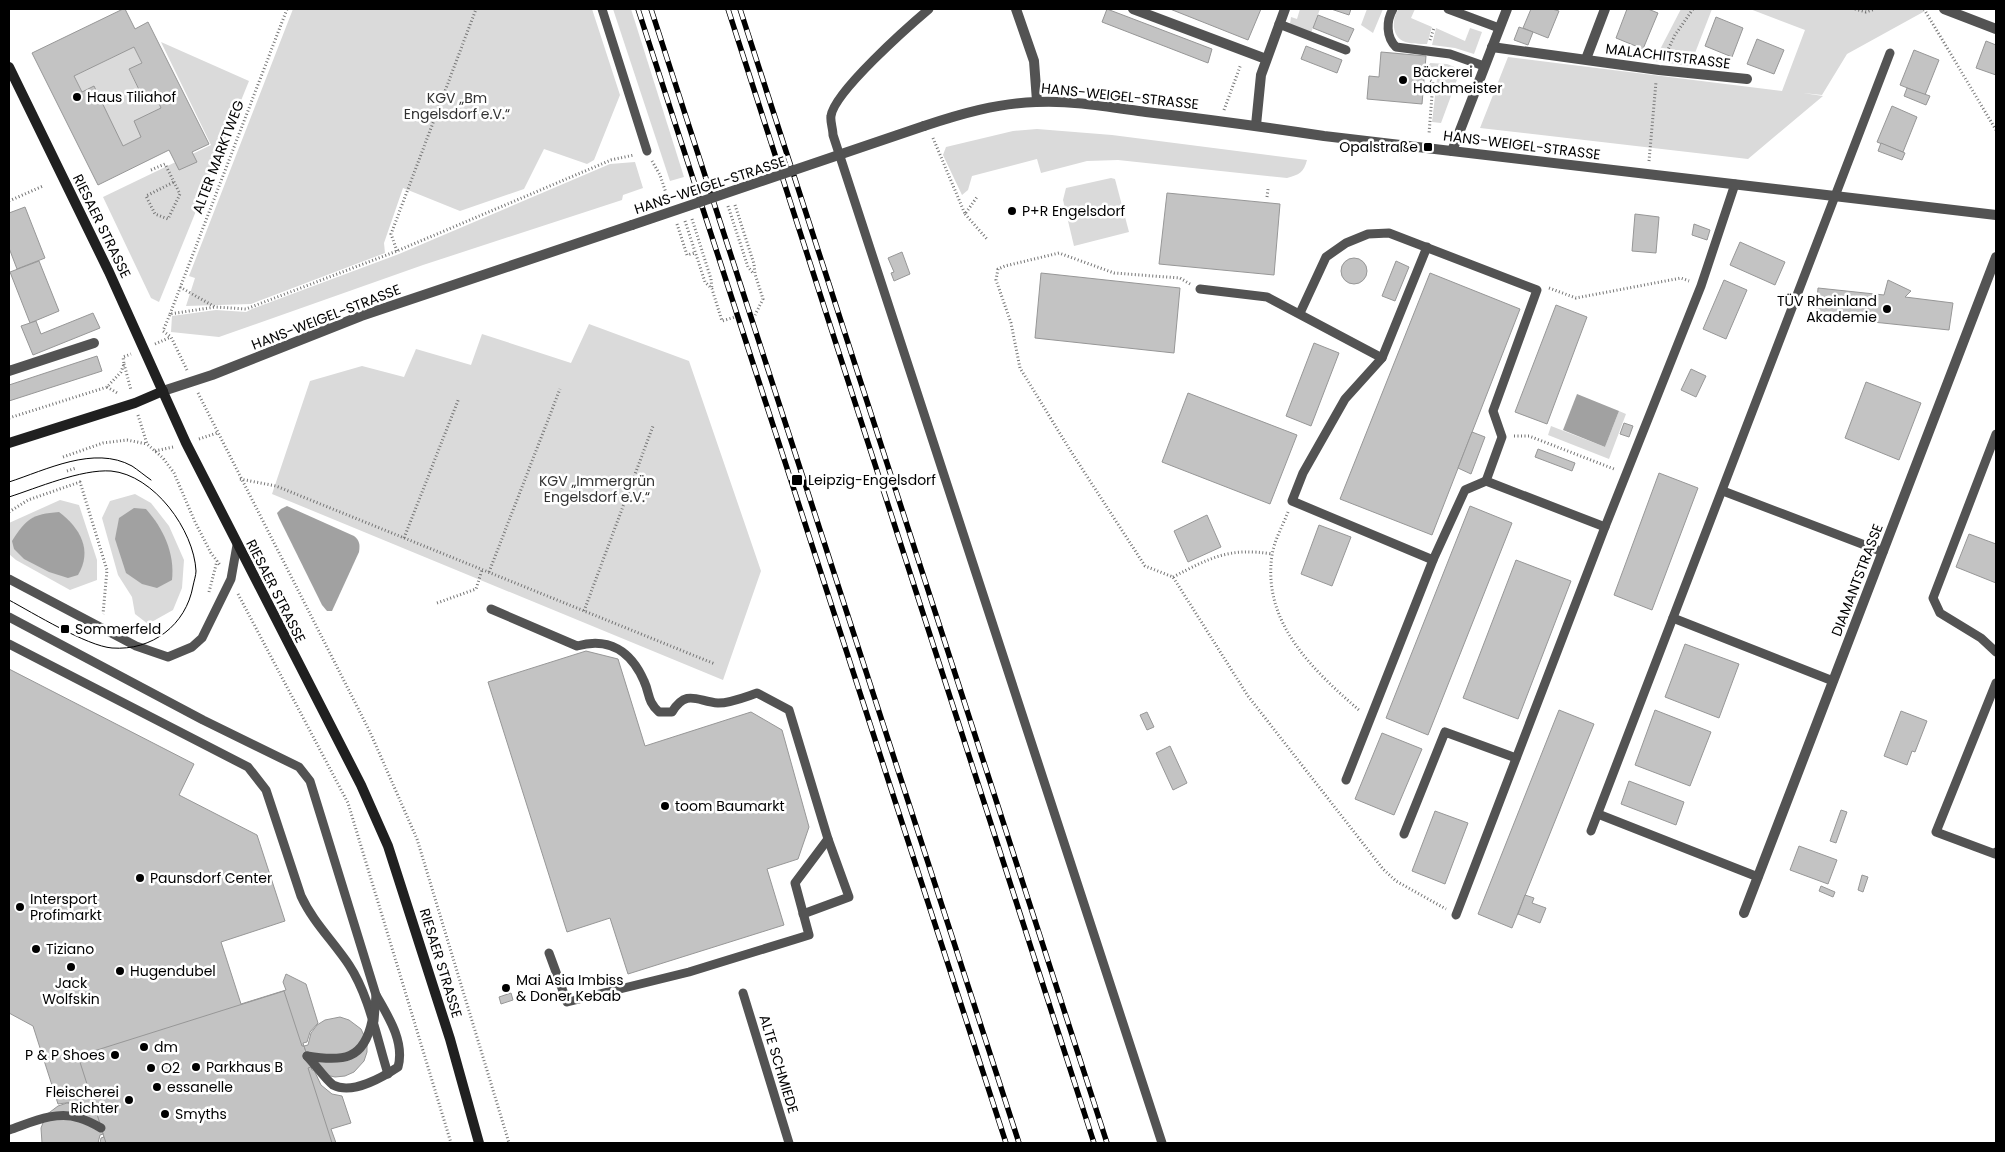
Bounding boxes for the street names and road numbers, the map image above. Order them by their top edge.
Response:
street label: MALACHITSTRASSE [1604,38,1732,74]
street label: HANS-WEIGEL-STRASSE [1040,78,1200,114]
street label: ALTER MARKTWEG [187,97,249,217]
street label: HANS-WEIGEL-STRASSE [1442,125,1602,165]
street label: HANS-WEIGEL-STRASSE [632,151,788,219]
street label: RIESAER STRASSE [68,171,136,281]
street label: HANS-WEIGEL-STRASSE [248,279,404,355]
street label: DIAMANTSTRASSE [1826,521,1888,639]
street label: RIESAER STRASSE [241,536,311,646]
street label: RIESAER STRASSE [415,906,467,1020]
street label: ALTE SCHMIEDE [754,1012,804,1116]

